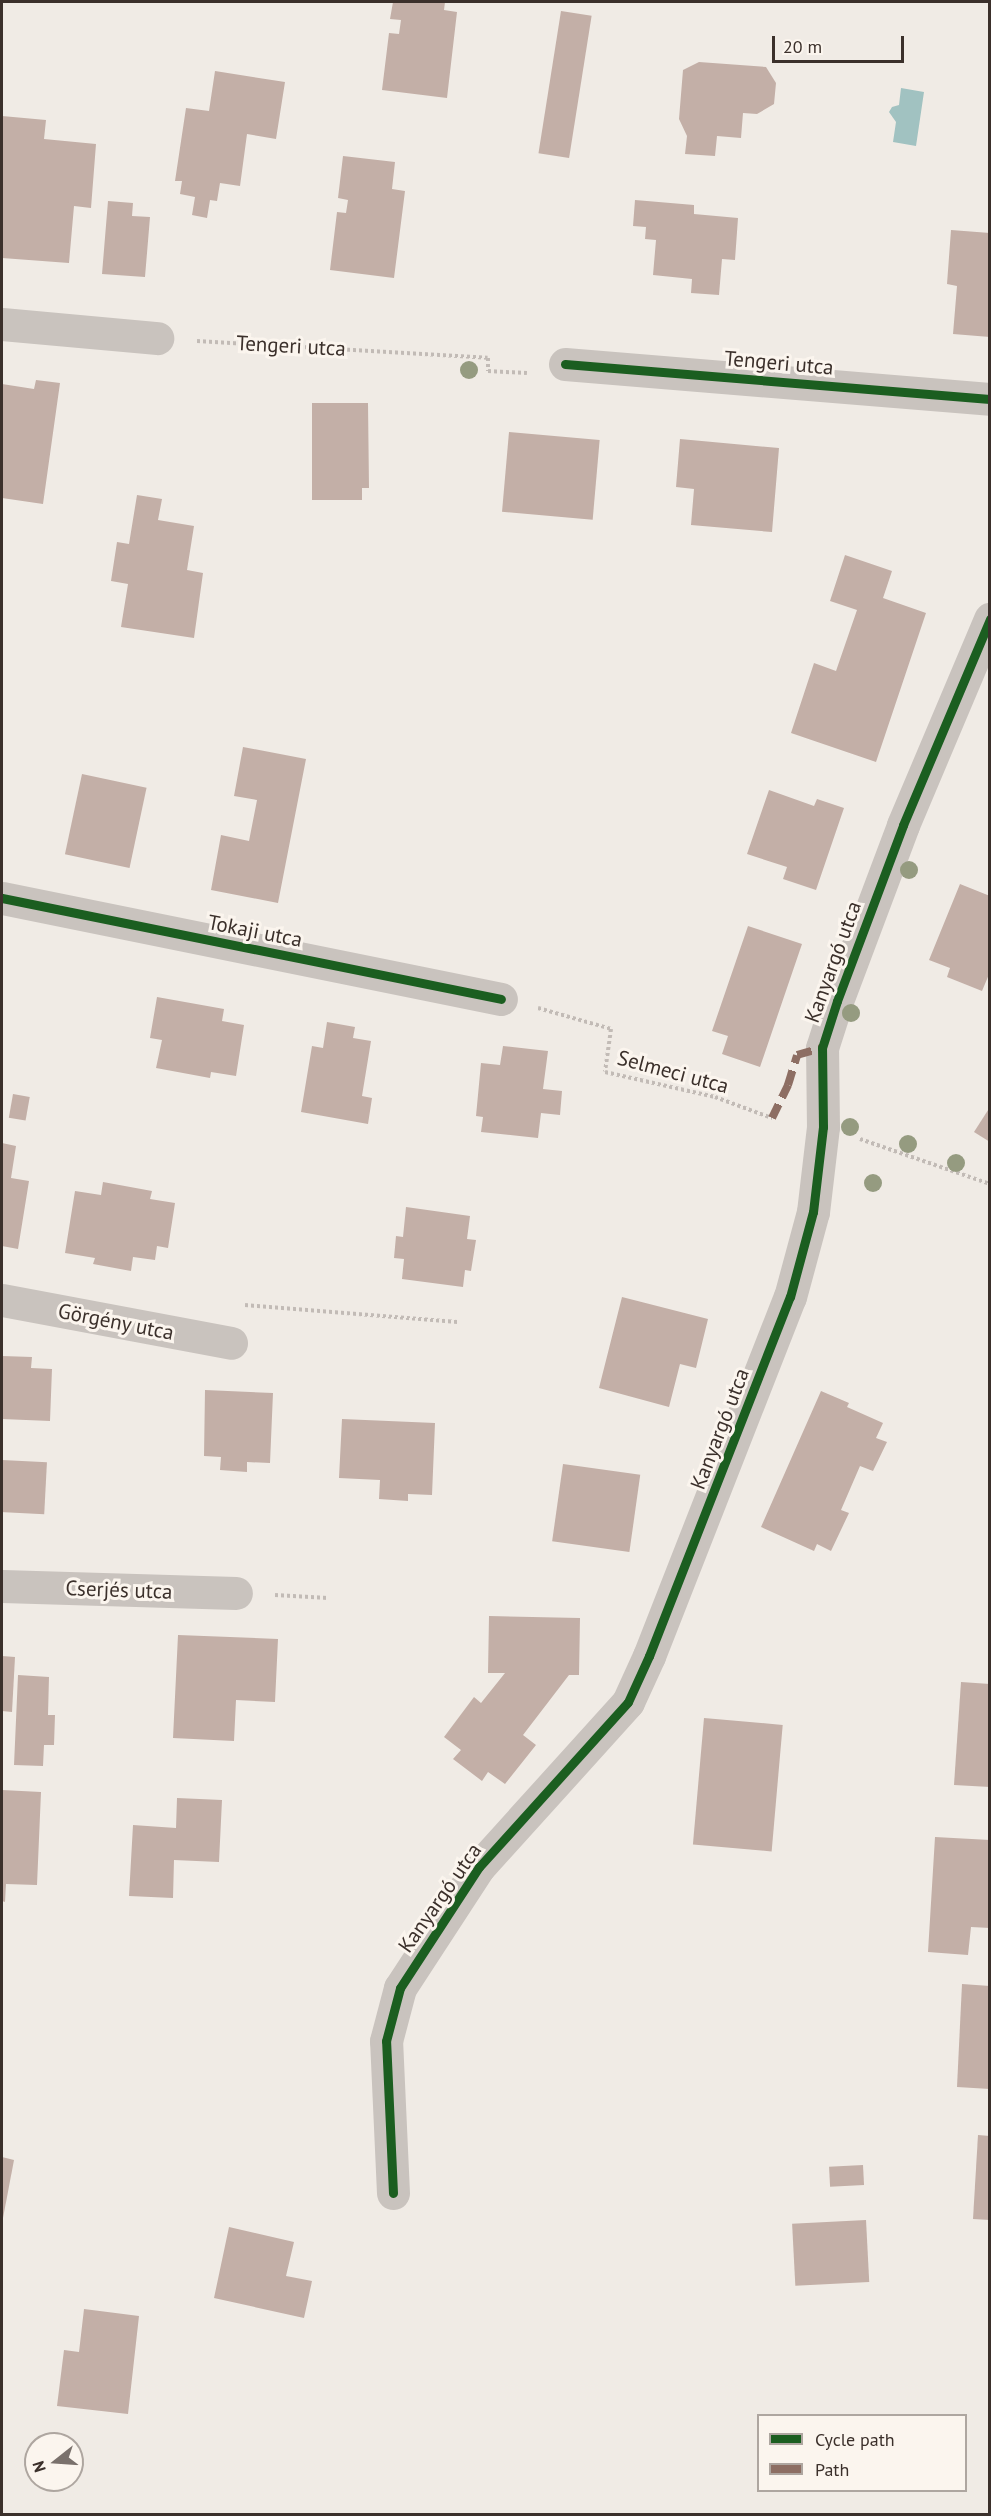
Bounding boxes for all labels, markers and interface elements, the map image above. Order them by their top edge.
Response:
scale bar [775,24,907,62]
text: 20 m [783,35,822,58]
street label: Tengeri utca [236,331,346,361]
street label: Tengeri utca [723,346,835,380]
street label: Kanyargó utca [799,898,867,1026]
street label: Tokaji utca [206,910,304,952]
street label: Selmeci utca [615,1045,731,1099]
street label: Görgény utca [56,1298,176,1346]
street label: Kanyargó utca [685,1365,755,1493]
street label: Cserjés utca [65,1576,173,1604]
street label: Kanyargó utca [393,1838,487,1958]
legend [757,2414,967,2492]
text: Cycle path [815,2428,895,2451]
north arrow [24,2432,84,2492]
text: Path [815,2458,849,2481]
text: N [28,2459,50,2475]

